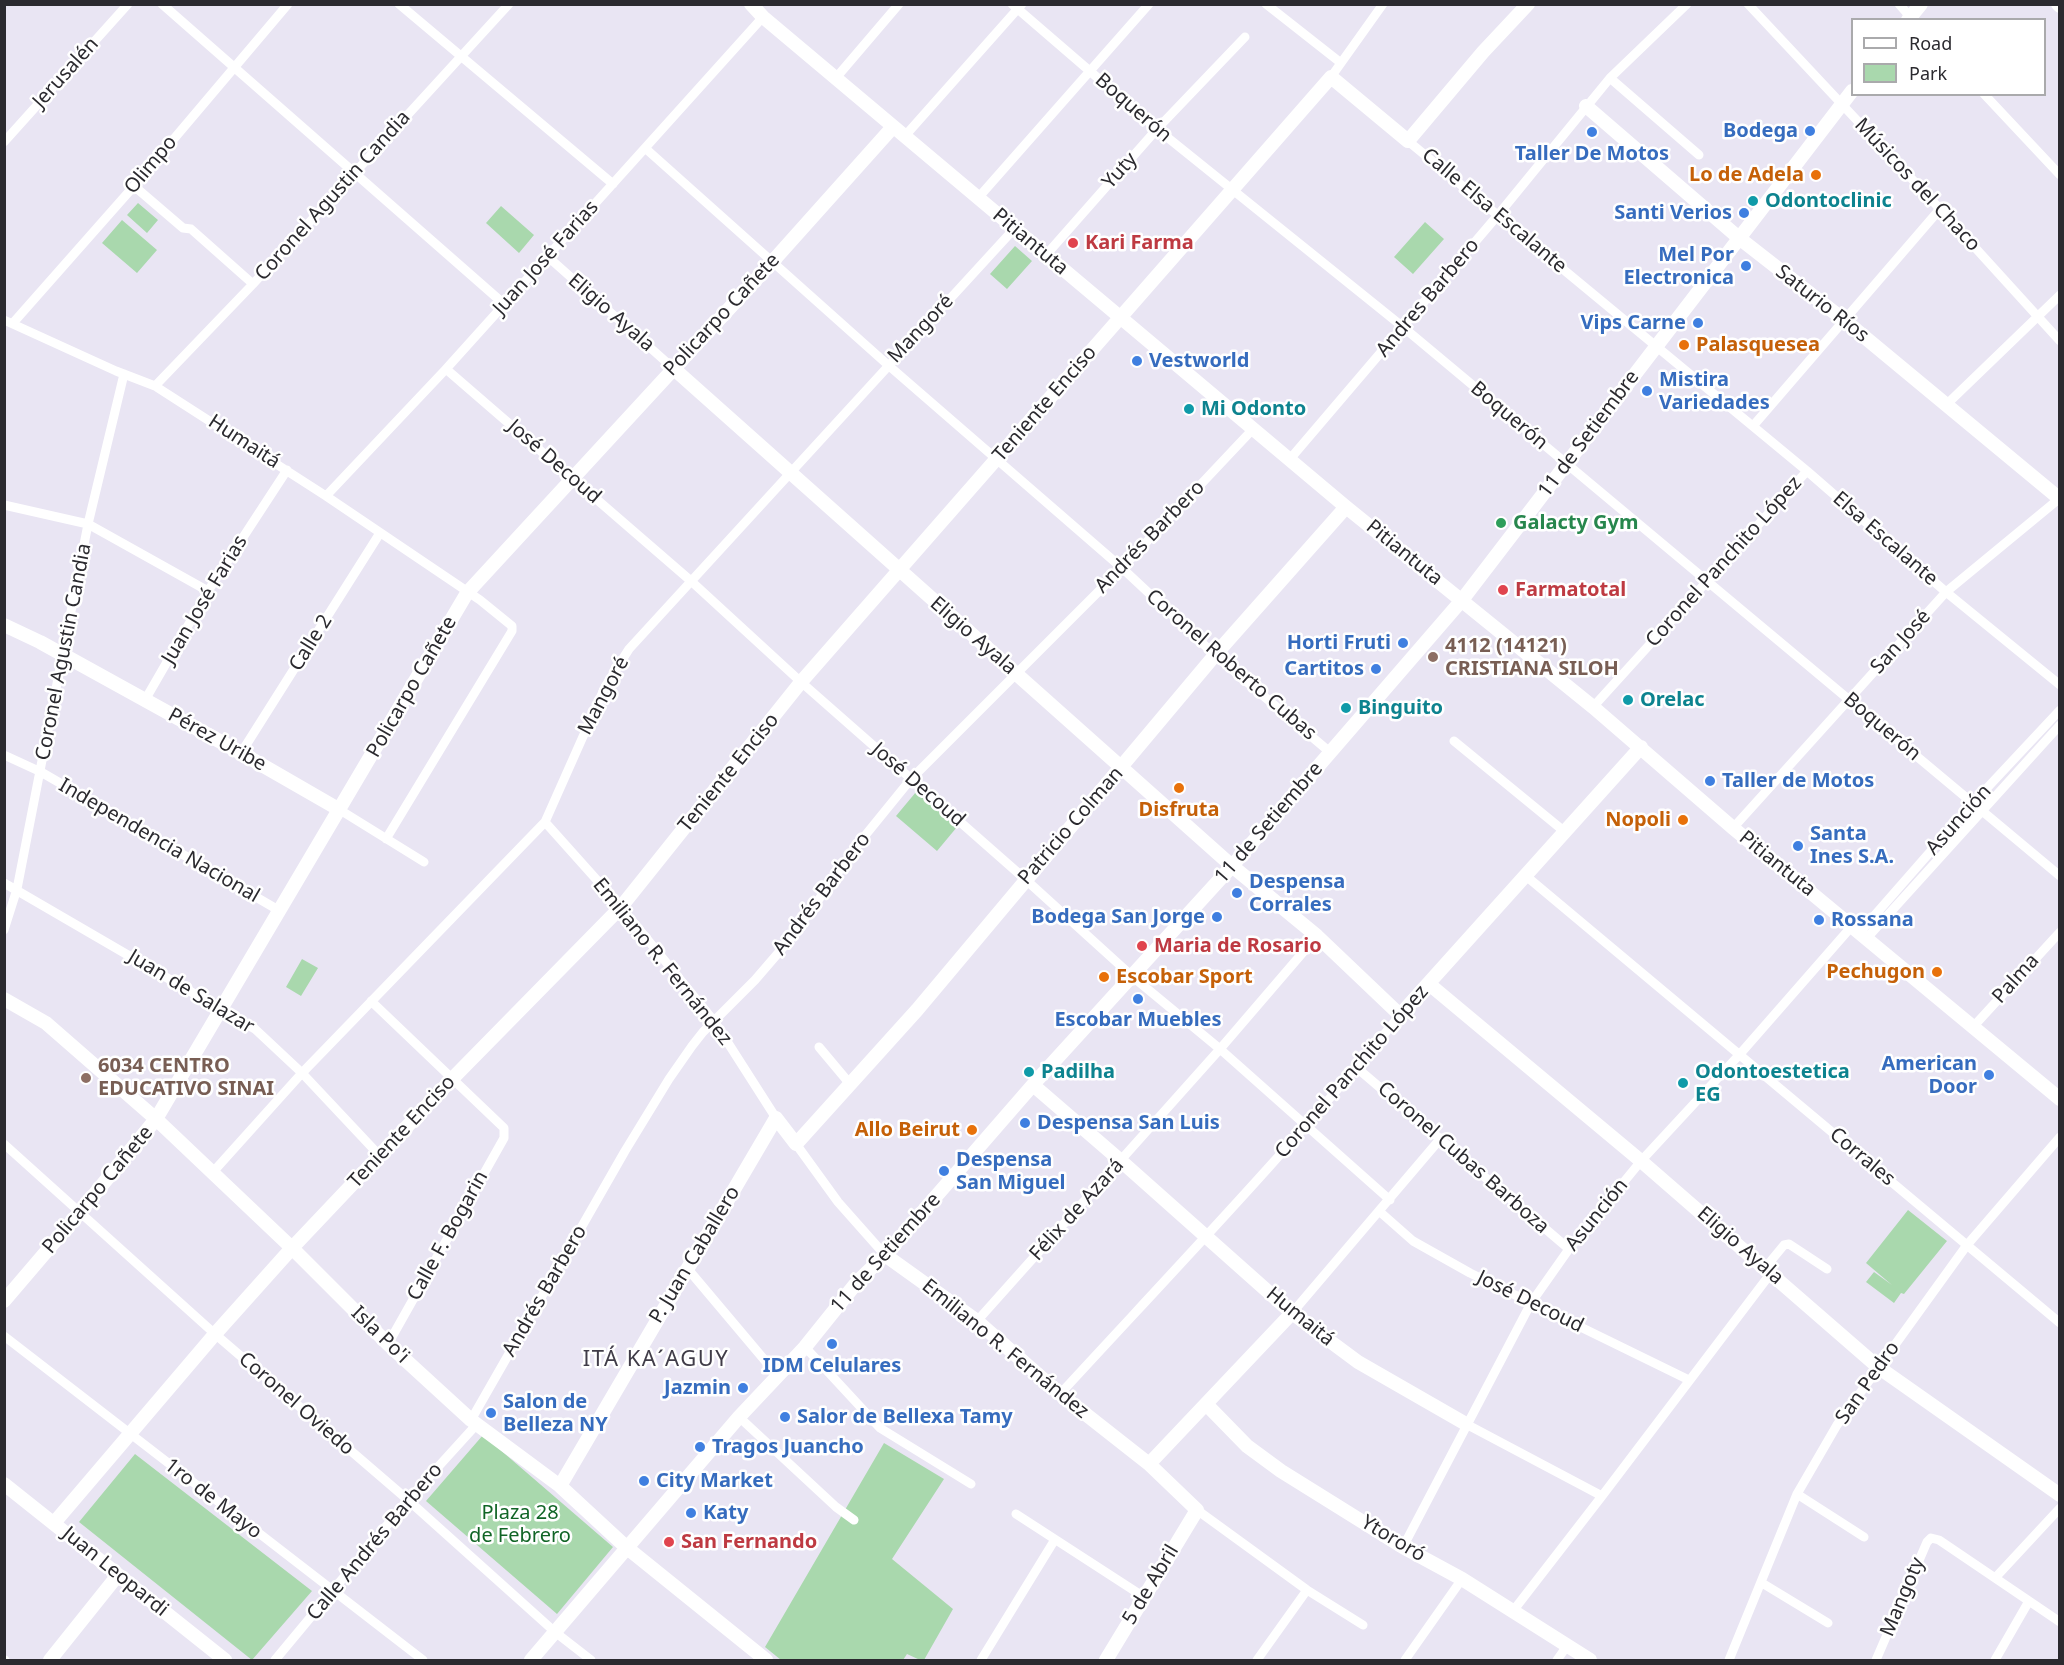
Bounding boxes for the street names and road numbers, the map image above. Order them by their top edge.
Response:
street label: Jerusalén [28,33,104,113]
street label: Boquerón [1090,68,1176,148]
street label: Coronel Agustin Candia [250,106,416,286]
street label: Músicos del Chaco [1849,113,1985,257]
street label: Olimpo [120,131,182,199]
street label: Calle Elsa Escalante [1417,143,1571,279]
street label: Yuty [1098,148,1142,194]
street label: Juan José Farias [488,196,604,320]
street label: Pitiantuta [987,203,1073,281]
street label: Andres Barbero [1371,234,1485,362]
street label: Policarpo Cañete [659,249,785,381]
street label: Saturio Ríos [1771,260,1873,348]
street label: Eligio Ayala [563,269,659,357]
street label: Mangoré [883,290,959,368]
street label: Teniente Enciso [988,341,1102,467]
street label: 11 de Setiembre [1533,366,1645,502]
street label: Boquerón [1466,377,1552,455]
street label: Humaitá [204,410,284,474]
street label: José Decoud [502,415,606,509]
street label: Coronel Panchito López [1641,472,1807,652]
street label: Andrés Barbero [1090,476,1210,598]
street label: Elsa Escalante [1828,487,1942,591]
street label: Pitiantuta [1361,515,1447,591]
street label: Juan José Farias [157,531,253,669]
street label: Coronel Agustin Candia [31,541,97,763]
street label: Coronel Roberto Cubas [1141,585,1321,745]
street label: Eligio Ayala [925,592,1021,680]
street label: San José [1866,605,1936,679]
street label: Calle 2 [284,610,338,676]
street label: Policarpo Cañete [362,612,462,762]
street label: Mangoré [573,653,635,739]
street label: Boquerón [1839,688,1925,766]
street label: Pérez Uribe [164,703,270,777]
street label: Teniente Enciso [674,709,784,837]
street label: José Decoud [866,738,970,832]
street label: 11 de Setiembre [1210,757,1328,889]
street label: Patricio Colman [1013,762,1129,890]
street label: Independencia Nacional [54,774,264,908]
street label: Asunción [1921,780,1997,860]
street label: Pitiantuta [1734,826,1820,902]
street label: Andrés Barbero [768,828,876,960]
street label: Emiliano R. Fernández [587,874,737,1050]
street label: Juan de Salazar [124,945,258,1039]
street label: Palma [1988,949,2044,1009]
street label: Coronel Panchito López [1270,981,1434,1163]
street label: Teniente Enciso [344,1071,460,1193]
street label: Coronel Cubas Barboza [1372,1077,1554,1239]
street label: Policarpo Cañete [38,1121,158,1259]
street label: Corrales [1824,1123,1900,1191]
street label: Félix de Azará [1025,1154,1129,1266]
street label: Calle F. Bogarin [402,1167,494,1305]
street label: Asunción [1561,1174,1633,1256]
street label: P. Juan Caballero [645,1182,745,1328]
street label: 11 de Setiembre [826,1188,946,1318]
street label: Eligio Ayala [1692,1202,1788,1290]
street label: Andrés Barbero [498,1221,592,1361]
street label: José Decoud [1473,1266,1587,1338]
street label: Emiliano R. Fernández [917,1274,1093,1424]
street label: Humaitá [1261,1282,1339,1352]
street label: Isla Po'i [346,1301,414,1369]
street label: San Pedro [1831,1337,1905,1429]
street label: Coronel Oviedo [233,1347,359,1461]
street label: 1ro de Mayo [159,1454,267,1544]
street label: Calle Andrés Barbero [302,1458,448,1626]
street label: Ytororó [1357,1511,1429,1567]
street label: Juan Leopardi [57,1522,173,1622]
street label: 5 de Abril [1118,1541,1184,1629]
street label: Mangoty [1876,1554,1930,1640]

